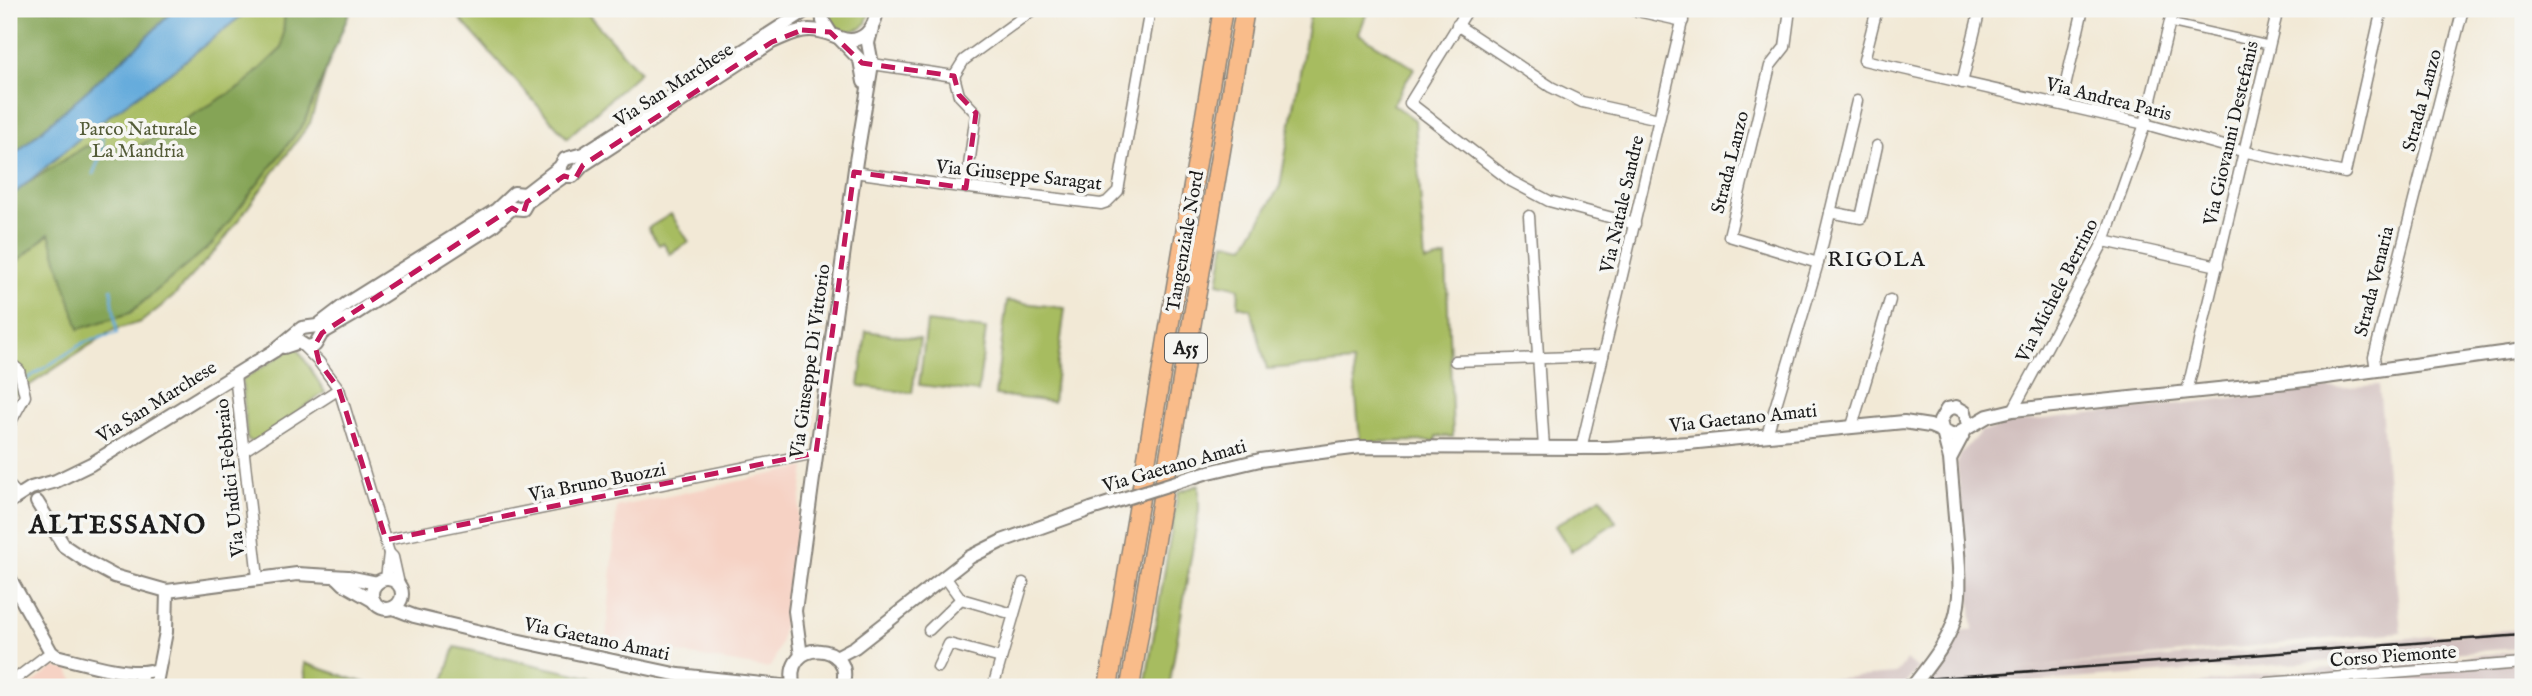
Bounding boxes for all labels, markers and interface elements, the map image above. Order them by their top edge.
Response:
street label: Via San Marchese [609,38,739,134]
street label: Via Giovanni Destefanis [2199,39,2265,229]
street label: Strada Lanzo [2398,47,2448,154]
street label: Via Andrea Paris [2042,72,2174,127]
street label: Strada Lanzo [1707,109,1755,216]
park label: Parco Naturale La Mandria [79,118,197,164]
street label: Via Natale Sandre [1595,133,1651,277]
street label: Via Giuseppe Saragat [934,155,1103,197]
street label: Tangenziale Nord [1162,168,1210,314]
street label: Via Michele Berrino [2011,215,2104,368]
street label: Strada Venaria [2350,223,2400,339]
district label: RIGOLA [1827,247,1927,274]
street label: Via Giuseppe Di Vittorio [785,263,837,461]
road number: A55 [1165,334,1207,362]
street label: Via San Marchese [92,356,222,450]
street label: Via Undici Febbraio [211,397,251,559]
street label: Via Gaetano Amati [1667,399,1818,439]
street label: Via Gaetano Amati [1099,435,1249,499]
street label: Via Bruno Buozzi [526,458,668,508]
district label: ALTESSANO [28,509,207,542]
street label: Via Gaetano Amati [520,613,672,667]
street label: Corso Piemonte [2329,641,2457,673]

